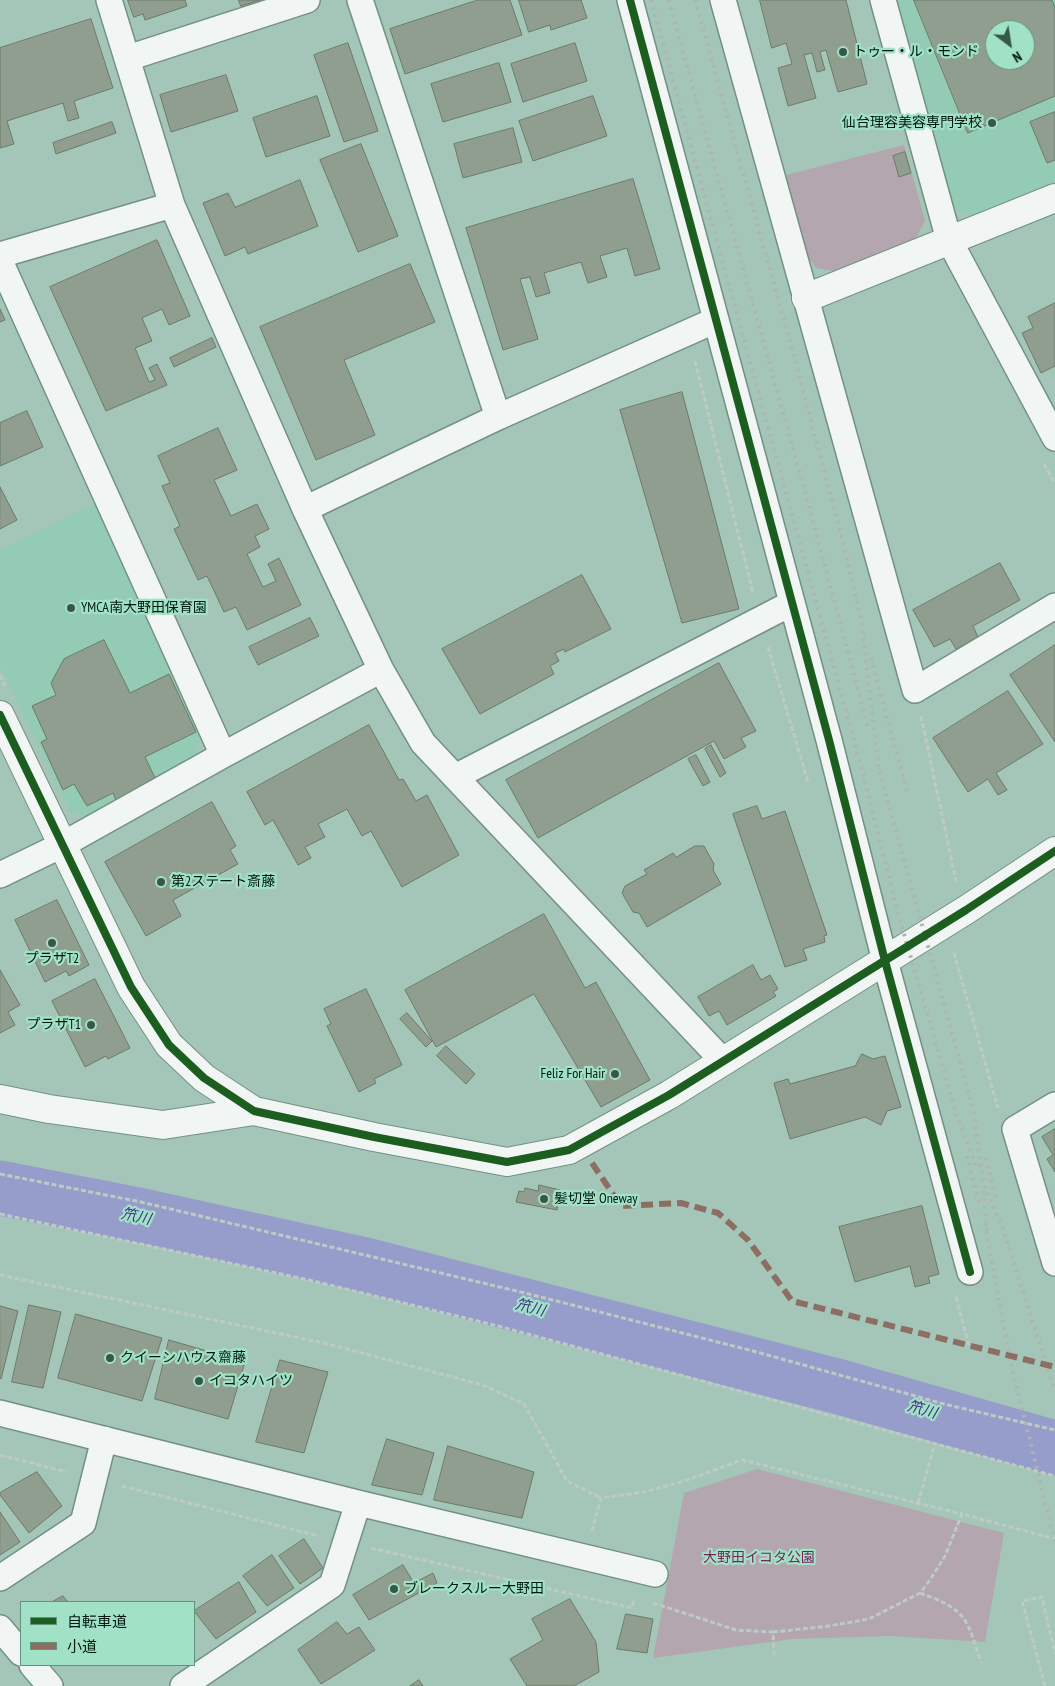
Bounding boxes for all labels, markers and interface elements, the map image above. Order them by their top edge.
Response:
north arrow [985,20,1035,70]
place label: トゥー・ル・モンド [853,44,979,60]
marker: トゥー・ル・モンド [837,46,849,58]
text: N [1009,47,1025,67]
place label: 仙台理容美容専門学校 [842,115,982,131]
marker: 仙台理容美容専門学校 [986,117,998,129]
place label: YMCA南大野田保育園 [81,600,207,616]
marker: YMCA南大野田保育園 [65,602,77,614]
place label: 第2ステート斎藤 [171,874,275,890]
marker: 第2ステート斎藤 [155,876,167,888]
marker: プラザT2 [46,937,58,949]
place label: プラザT2 [25,951,79,967]
place label: プラザT1 [26,1017,81,1033]
marker: プラザT1 [85,1019,97,1031]
place label: Feliz For Hair [541,1066,605,1082]
marker: Feliz For Hair [609,1068,621,1080]
place label: 髪切堂 Oneway [554,1191,638,1207]
marker: 髪切堂 Oneway [538,1193,550,1205]
water label: 笊川 [119,1205,153,1229]
water label: 笊川 [513,1296,547,1320]
place label: クイーンハウス齋藤 [120,1350,246,1366]
marker: クイーンハウス齋藤 [104,1352,116,1364]
place label: イコタハイツ [209,1373,293,1389]
marker: イコタハイツ [193,1375,205,1387]
water label: 笊川 [905,1397,939,1423]
park label: 大野田イコタ公園 [703,1550,815,1566]
place label: ブレークスルー大野田 [404,1581,544,1597]
marker: ブレークスルー大野田 [388,1583,400,1595]
legend [20,1601,195,1666]
text: 自転車道 [67,1612,127,1631]
text: 小道 [67,1637,97,1656]

